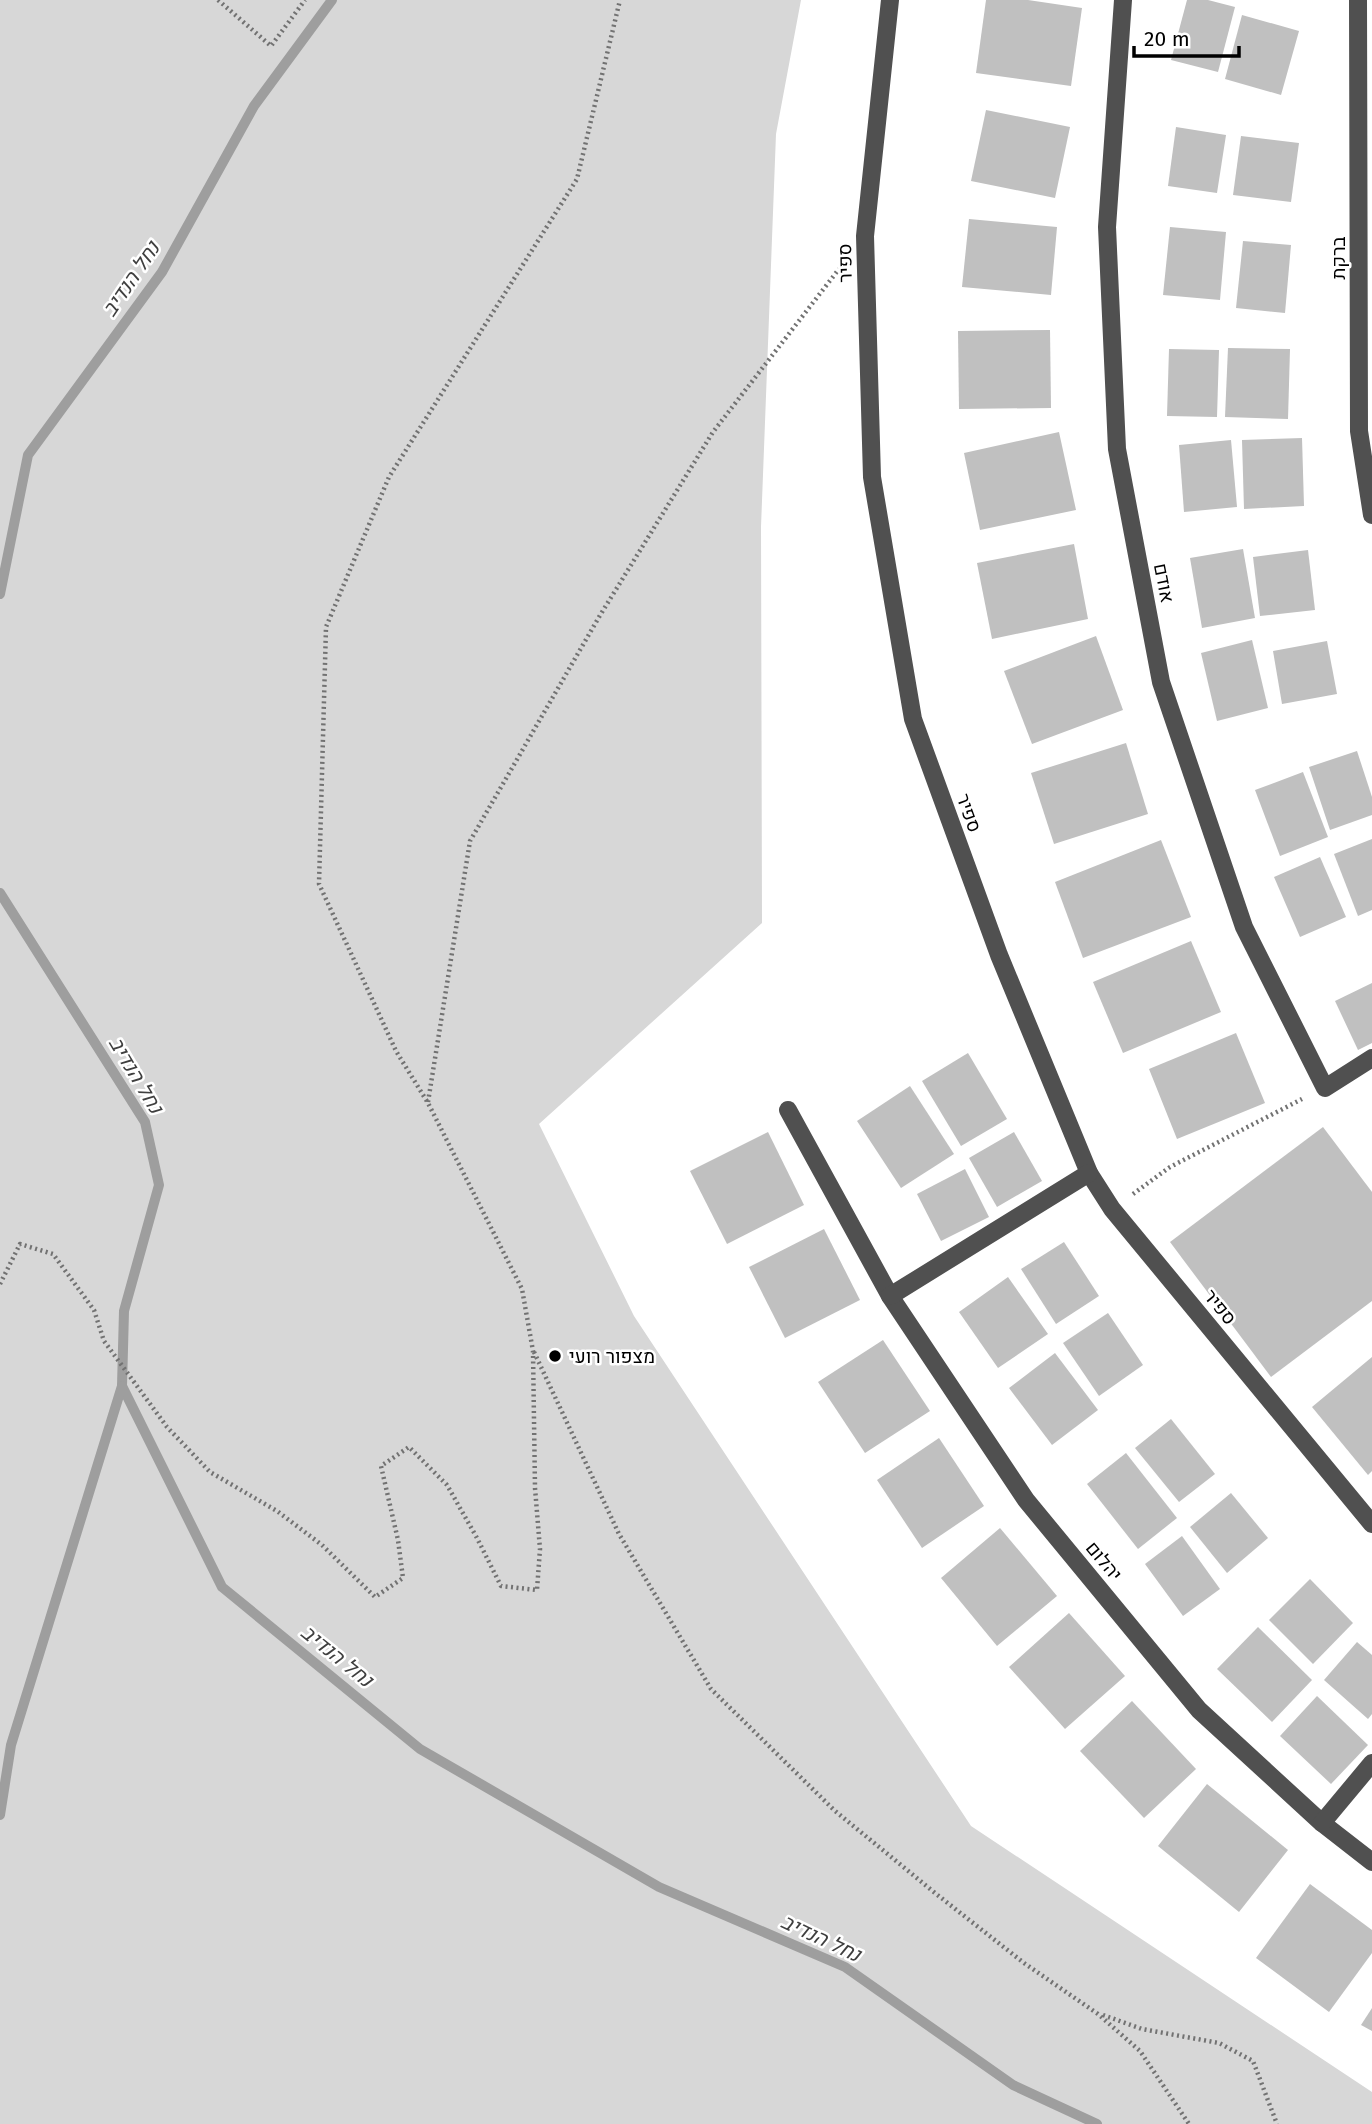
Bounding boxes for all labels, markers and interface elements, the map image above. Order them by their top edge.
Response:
scale bar [1134,14,1239,58]
text: 20 m [1144,26,1190,52]
water label: נחל הנדיב [96,235,166,321]
street label: ברקת [1327,236,1350,280]
street label: ספיר [833,243,857,283]
street label: אודם [1149,561,1179,605]
street label: ספיר [952,791,986,835]
water label: נחל הנדיב [103,1032,170,1119]
street label: ספיר [1199,1285,1241,1329]
place label: מצפור רועי [569,1345,655,1368]
marker: מצפור רועי [547,1348,563,1364]
street label: יהלום [1081,1537,1127,1585]
water label: נחל הנדיב [296,1619,379,1694]
water label: נחל הנדיב [777,1908,866,1968]

